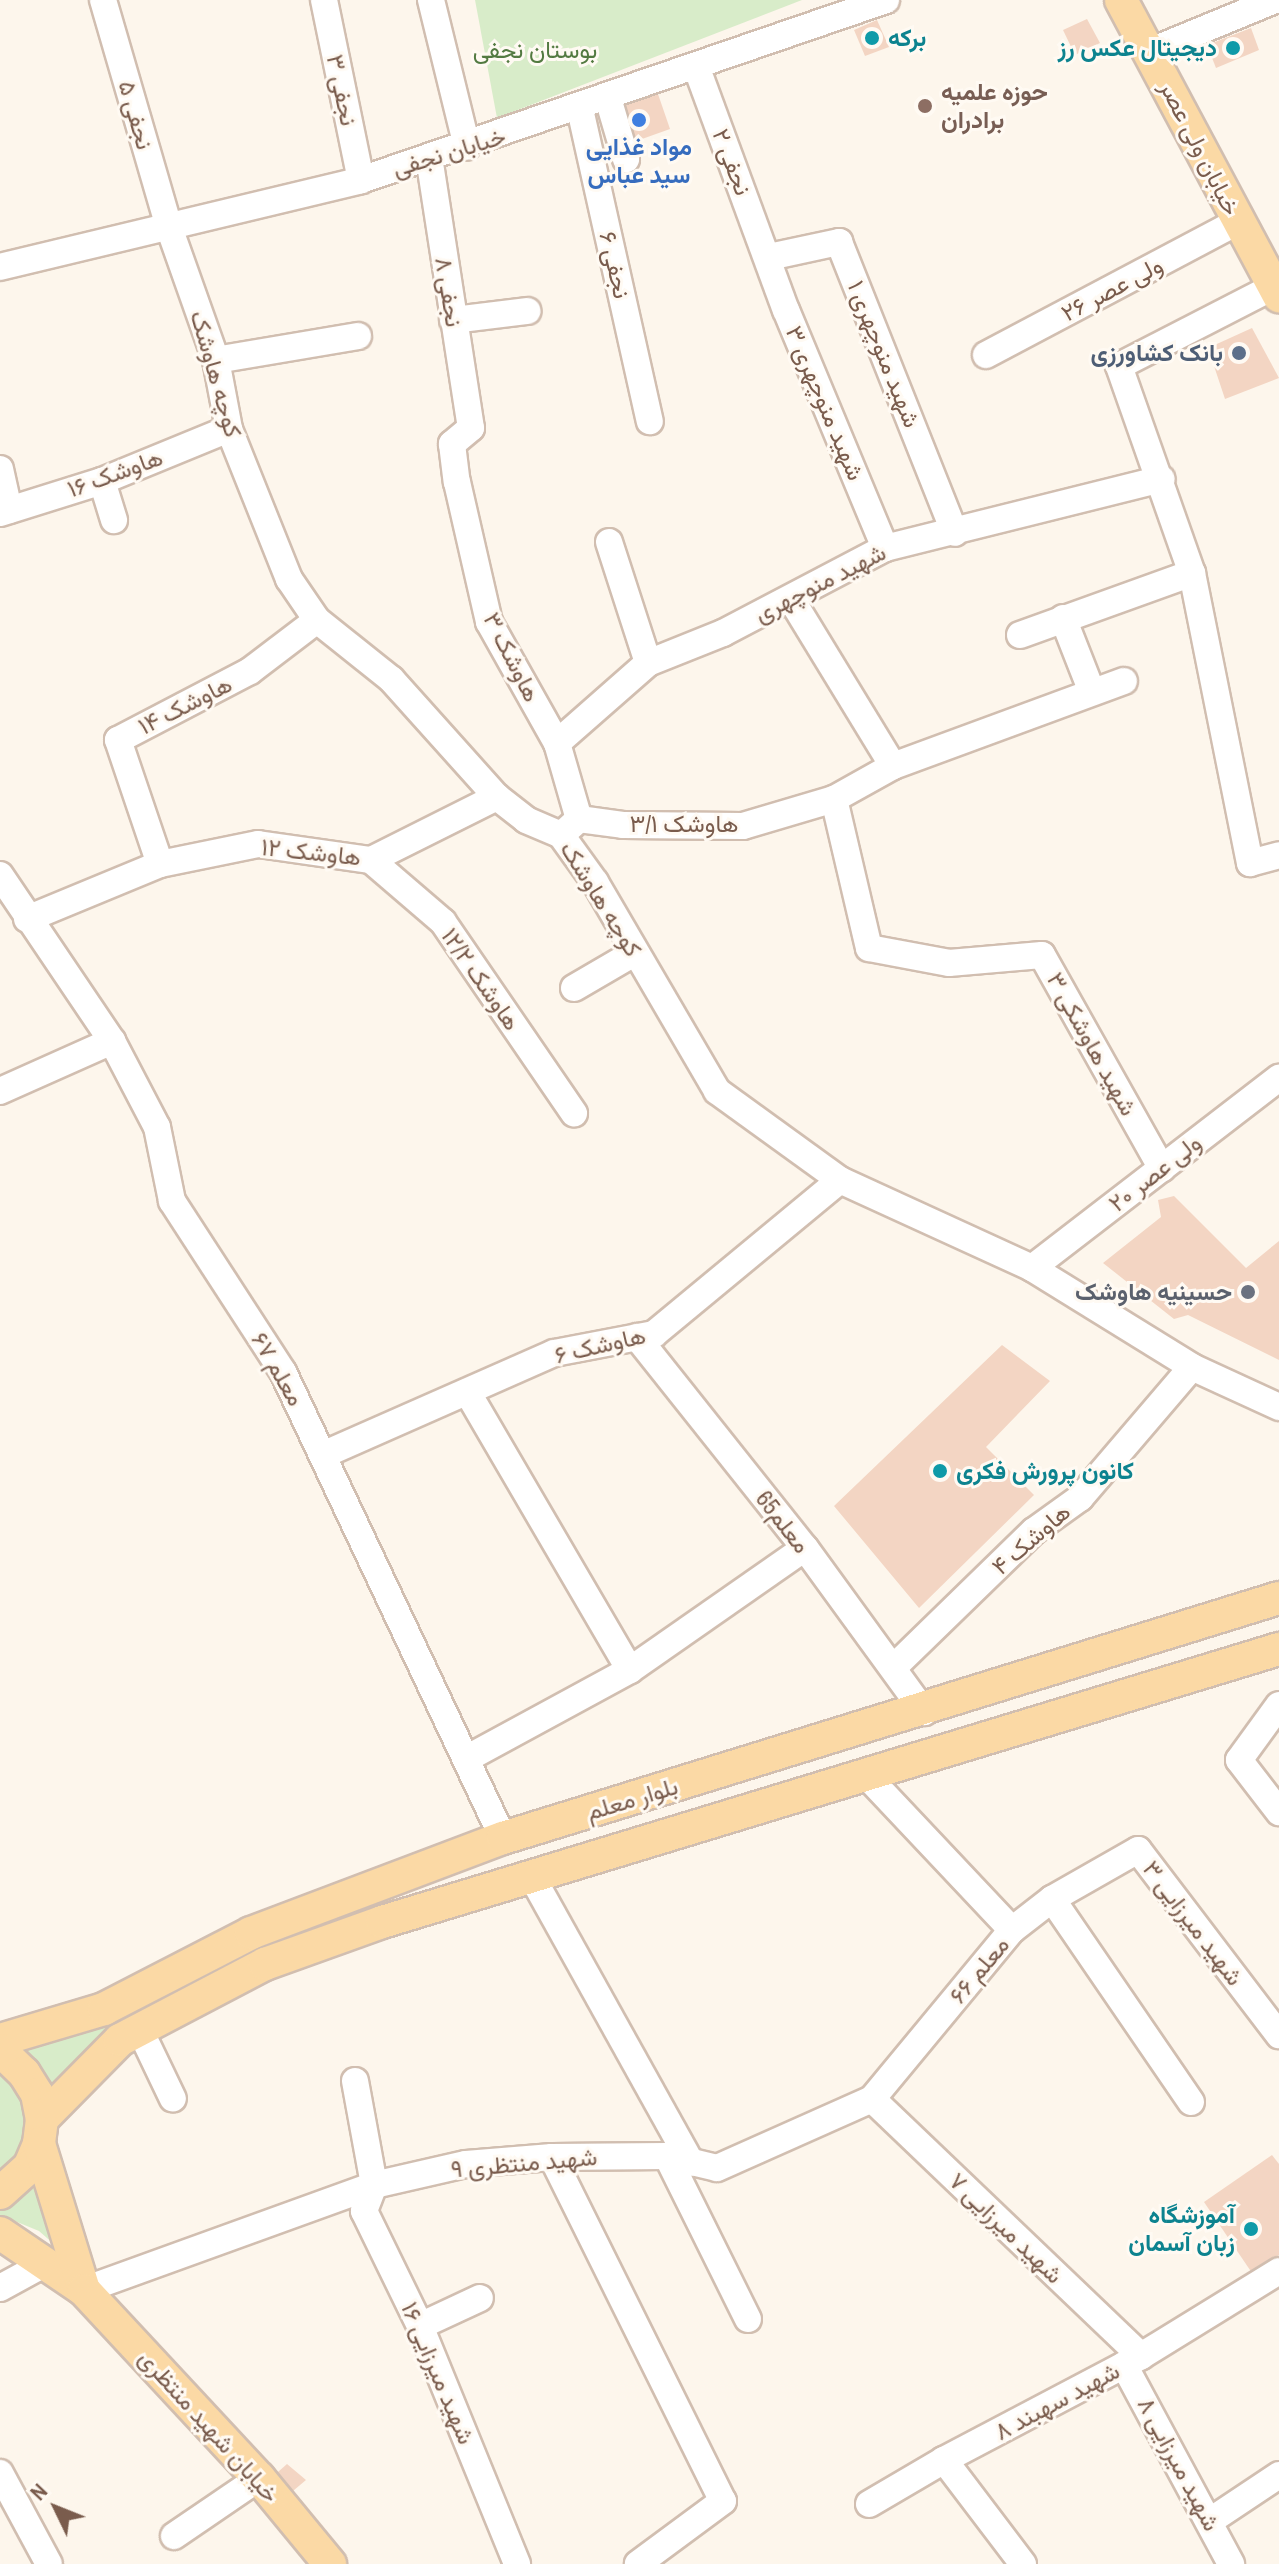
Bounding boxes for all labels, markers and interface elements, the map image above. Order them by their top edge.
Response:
place label: برکه [888,24,926,52]
marker: برکه [863,29,881,47]
place label: دیجیتال عکس رز [1058,34,1217,62]
park label: بوستان نجفی [473,36,597,64]
marker: دیجیتال عکس رز [1224,39,1242,57]
street label: نجفی ۳ [320,52,364,128]
street label: خیابان ولی عصر [1154,76,1246,220]
street label: نجفی ۵ [112,77,160,153]
place label: حوزه علمیه برادران [941,78,1048,134]
marker: حوزه علمیه برادران [916,97,934,115]
marker: مواد غذایی سید عباس [630,111,648,129]
street label: خیابان نجفی [389,121,509,183]
street label: نجفی ۲ [706,125,758,199]
place label: مواد غذایی سید عباس [586,133,692,189]
street label: نجفی ۶ [593,229,637,301]
street label: ولی عصر ۲۶ [1056,250,1168,328]
street label: نجفی ۸ [429,255,469,329]
street label: شهید منوچهری ۱ [841,276,927,432]
street label: کوچه هاوشک [184,307,248,441]
street label: شهید منوچهری ۳ [780,321,870,485]
place label: بانک کشاورزی [1090,339,1223,367]
marker: بانک کشاورزی [1230,344,1248,362]
street label: هاوشک ۱۶ [63,442,167,504]
street label: شهید منوچهری [749,538,891,628]
street label: هاوشک ۳ [477,608,547,706]
street label: هاوشک ۱۴ [133,669,237,741]
street label: هاوشک ۳/۱ [630,810,738,838]
street label: هاوشک ۱۲ [260,832,362,872]
street label: کوچه هاوشک [554,836,648,962]
street label: هاوشک ۱۲/۲ [435,922,527,1036]
street label: شهید هاوشکی ۳ [1041,967,1143,1121]
street label: ولی عصر ۲۰ [1103,1128,1207,1218]
place label: حسینیه هاوشک [1075,1278,1232,1306]
marker: حسینیه هاوشک [1239,1283,1257,1301]
street label: هاوشک ۶ [552,1321,648,1369]
street label: معلم ۶۷ [245,1327,311,1411]
place label: کانون پرورش فکری [956,1457,1134,1485]
marker: کانون پرورش فکری [931,1462,949,1480]
street label: معلم65 [750,1485,816,1559]
street label: هاوشک ۴ [986,1497,1076,1581]
street label: بلوار معلم [583,1771,681,1827]
street label: شهید میرزایی ۳ [1137,1855,1249,1991]
street label: معلم ۶۶ [943,1931,1015,2009]
street label: شهید منتظری ۹ [450,2142,598,2184]
street label: شهید میرزایی ۷ [943,2167,1069,2289]
place label: آموزشگاه زبان آسمان [1128,2201,1235,2257]
marker: آموزشگاه زبان آسمان [1242,2220,1260,2238]
street label: شهید میرزایی ۱۶ [395,2298,481,2448]
street label: خیابان شهید منتظری [133,2344,285,2508]
street label: شهید سهبند ۸ [990,2356,1124,2446]
street label: شهید میرزایی ۸ [1132,2392,1226,2536]
north arrow [16,2468,96,2548]
text: N [23,2477,54,2507]

